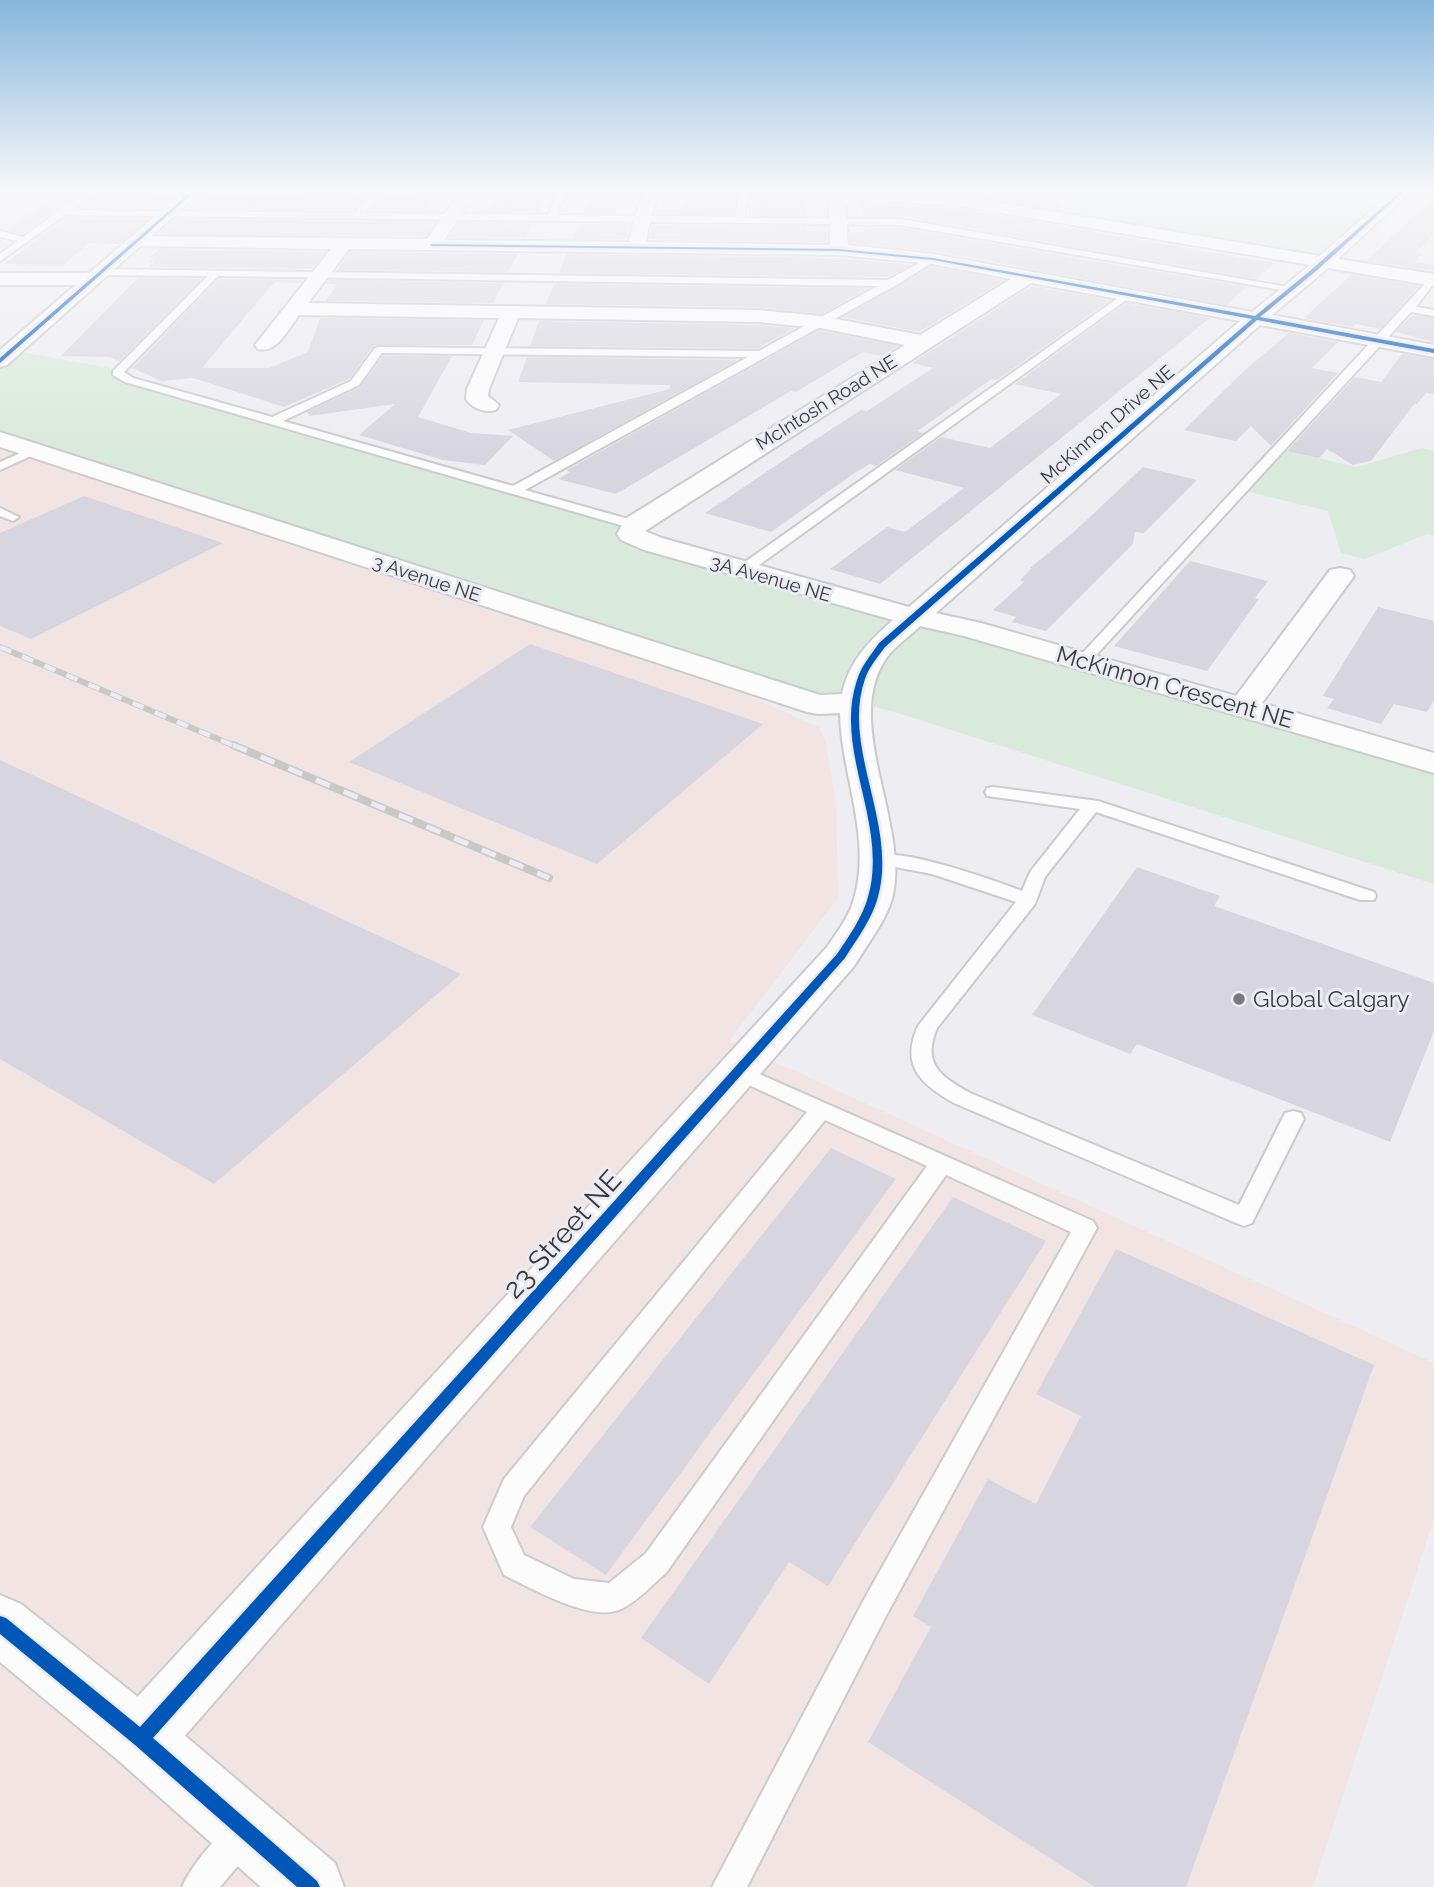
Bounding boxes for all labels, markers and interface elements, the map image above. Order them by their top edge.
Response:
street label: McIntosh Road NE [752,350,900,454]
street label: McKinnon Drive NE [1036,360,1178,488]
street label: 3 Avenue NE [370,550,484,606]
street label: 3A Avenue NE [708,550,834,606]
street label: McKinnon Crescent NE [1054,640,1297,733]
place label: Global Calgary [1253,985,1409,1012]
marker: Global Calgary [1231,991,1247,1007]
street label: 23 Street NE [497,1164,628,1305]

